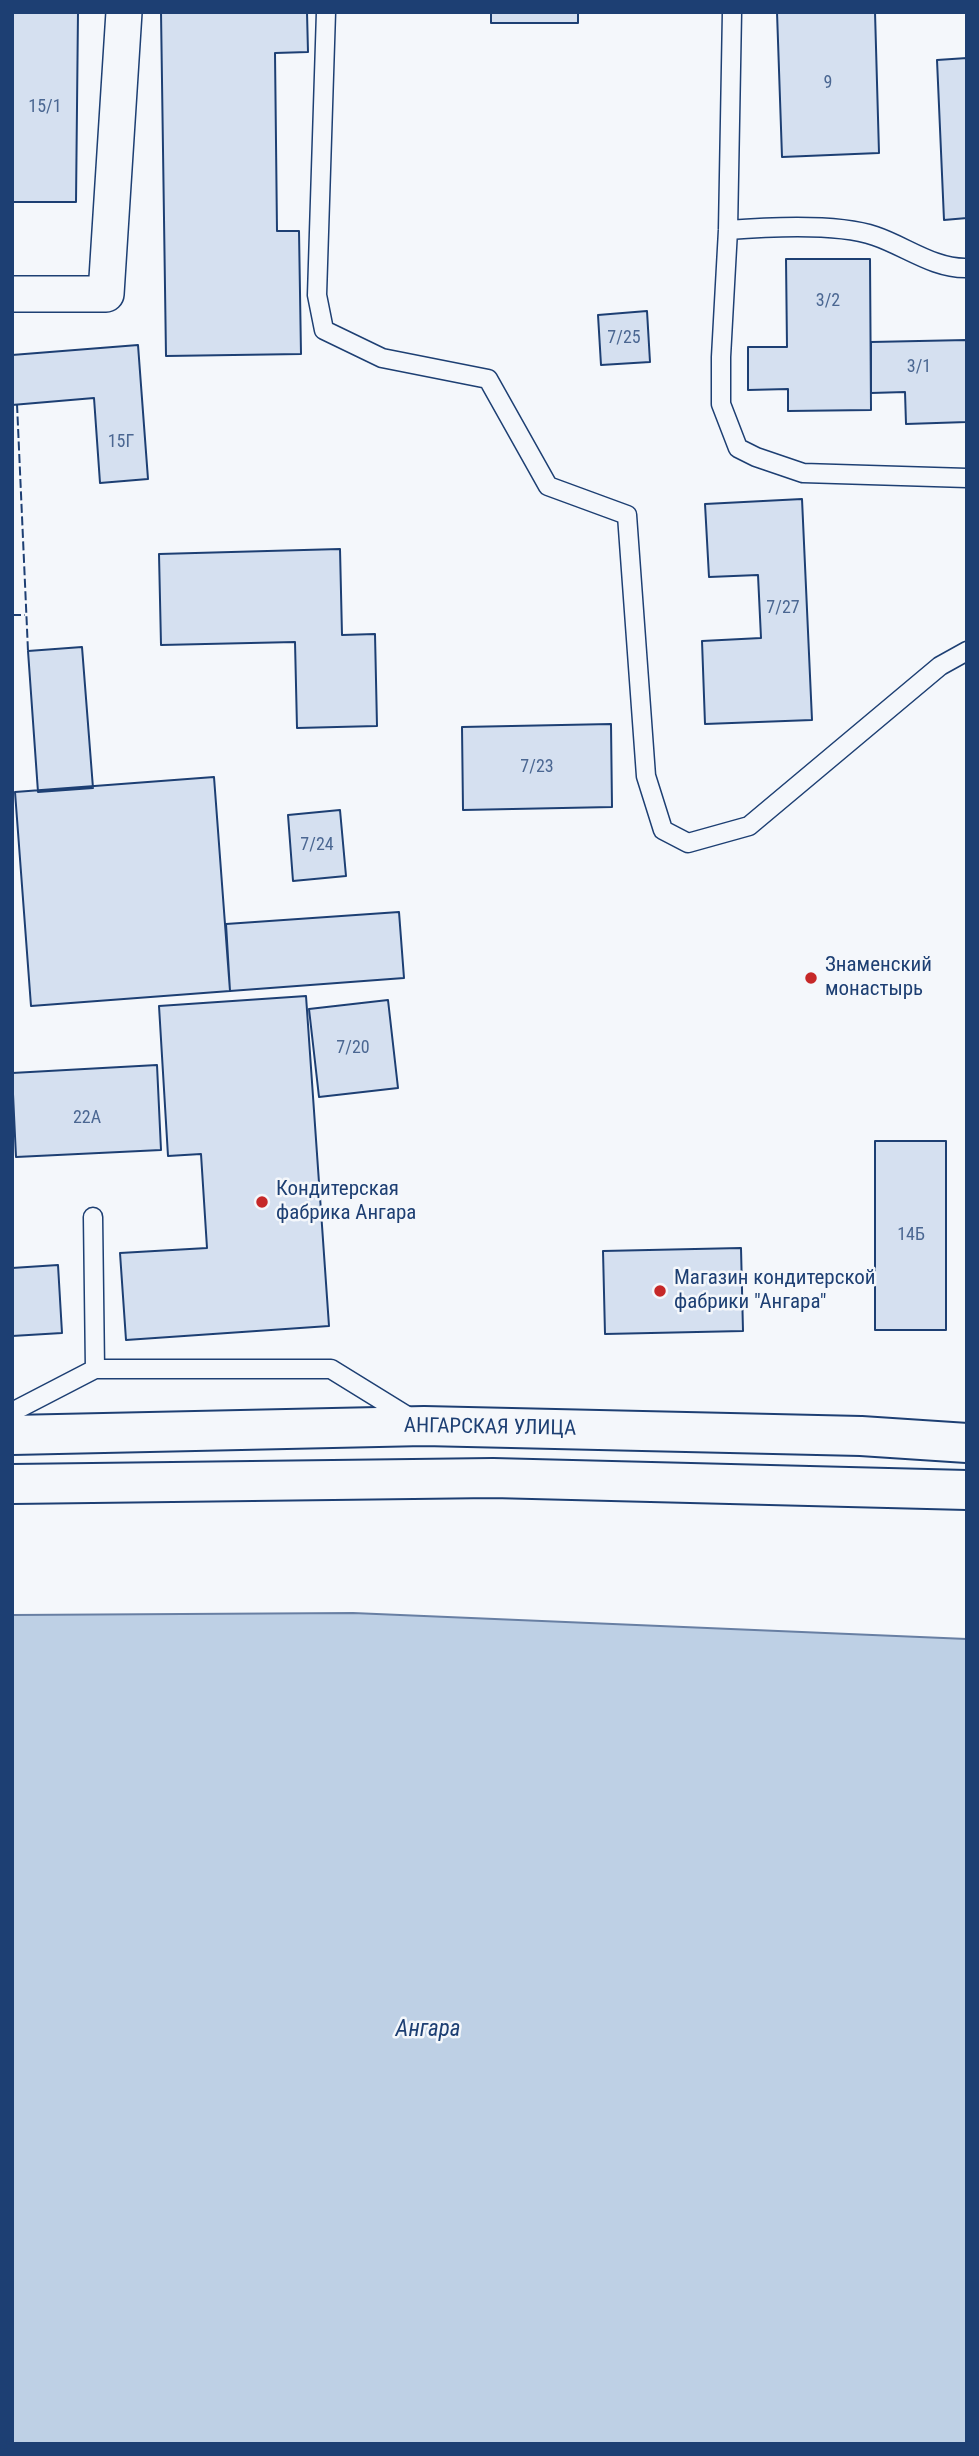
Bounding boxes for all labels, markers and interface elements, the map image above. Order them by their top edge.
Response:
house number: 9 [824,72,832,94]
house number: 15/1 [28,96,62,118]
house number: 3/2 [816,290,840,312]
house number: 7/25 [607,327,641,349]
house number: 3/1 [907,356,931,378]
house number: 15Г [108,431,134,453]
house number: 7/27 [766,597,800,619]
house number: 7/23 [520,756,554,778]
house number: 7/24 [300,834,334,856]
place label: Знаменский монастырь [825,953,932,1003]
marker: Знаменский монастырь [803,970,819,986]
house number: 7/20 [336,1037,370,1059]
house number: 22А [73,1107,101,1129]
place label: Кондитерская фабрика Ангара [276,1177,416,1227]
marker: Кондитерская фабрика Ангара [254,1194,270,1210]
house number: 14Б [897,1224,925,1246]
place label: Магазин кондитерской фабрики "Ангара" [674,1266,876,1316]
marker: Магазин кондитерской фабрики "Ангара" [652,1283,668,1299]
street label: АНГАРСКАЯ УЛИЦА [404,1414,576,1442]
water label: Ангара [396,2016,460,2044]

